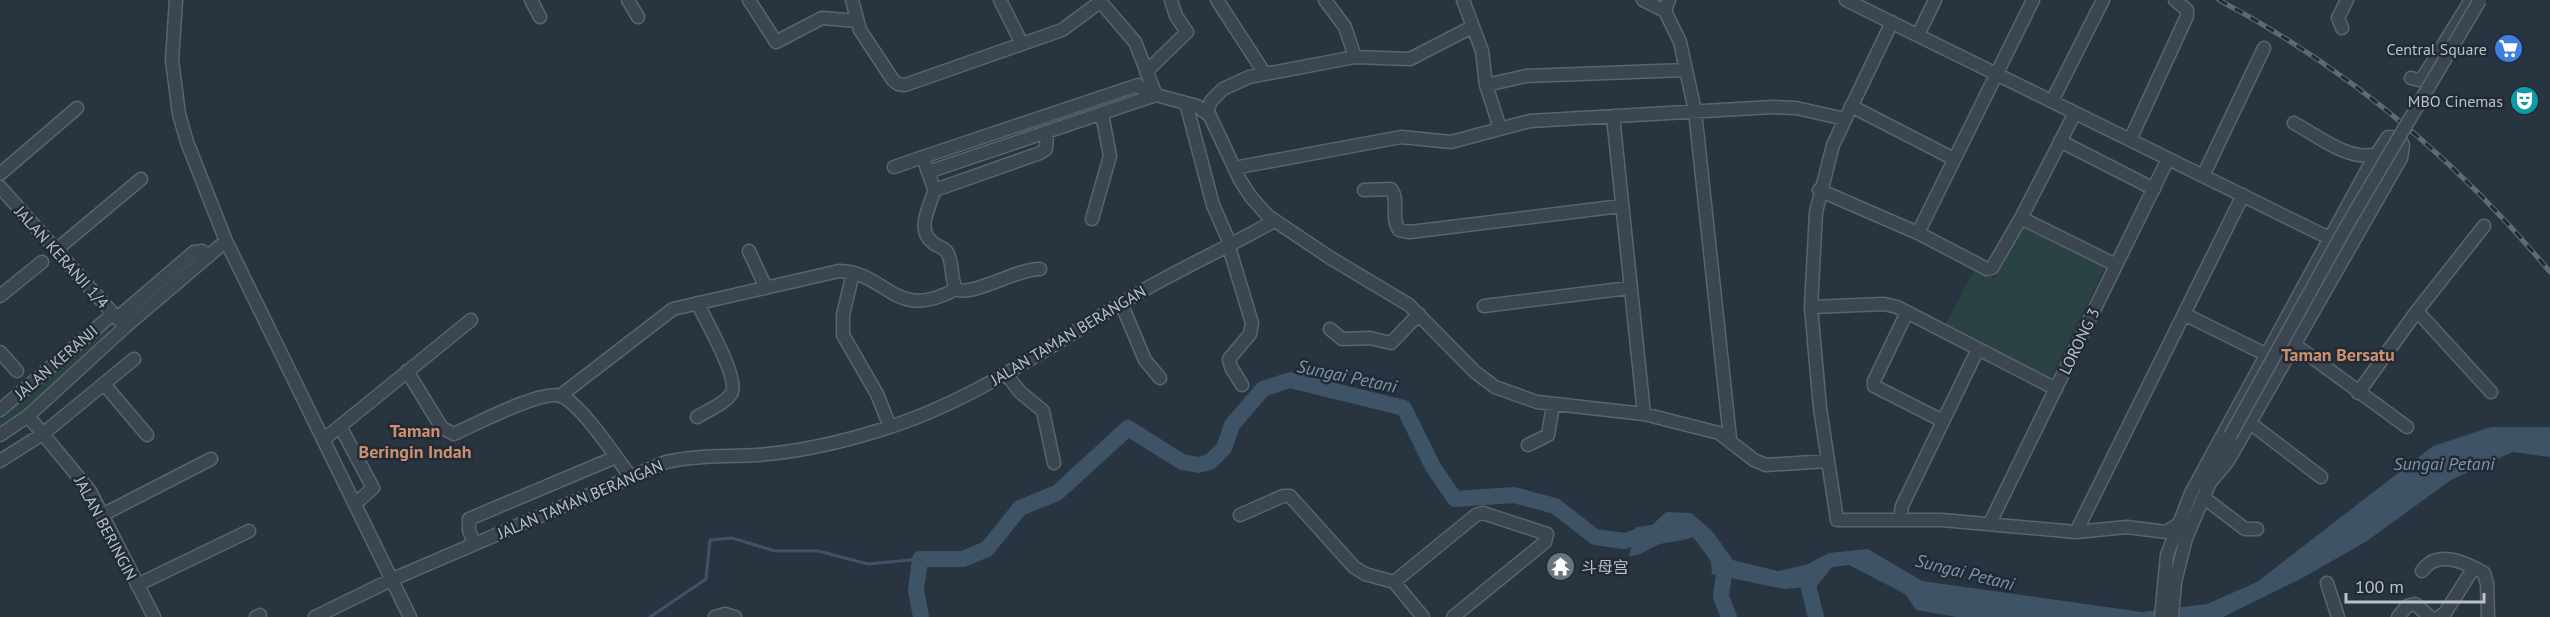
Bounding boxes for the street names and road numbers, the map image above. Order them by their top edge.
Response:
street label: JALAN KERANJI 1/4 [10,201,113,313]
street label: JALAN TAMAN BERANGAN [986,281,1149,390]
street label: LORONG 3 [2054,304,2104,378]
street label: JALAN KERANJI [10,320,102,404]
street label: JALAN TAMAN BERANGAN [493,455,666,543]
street label: JALAN BERINGIN [70,472,142,583]

